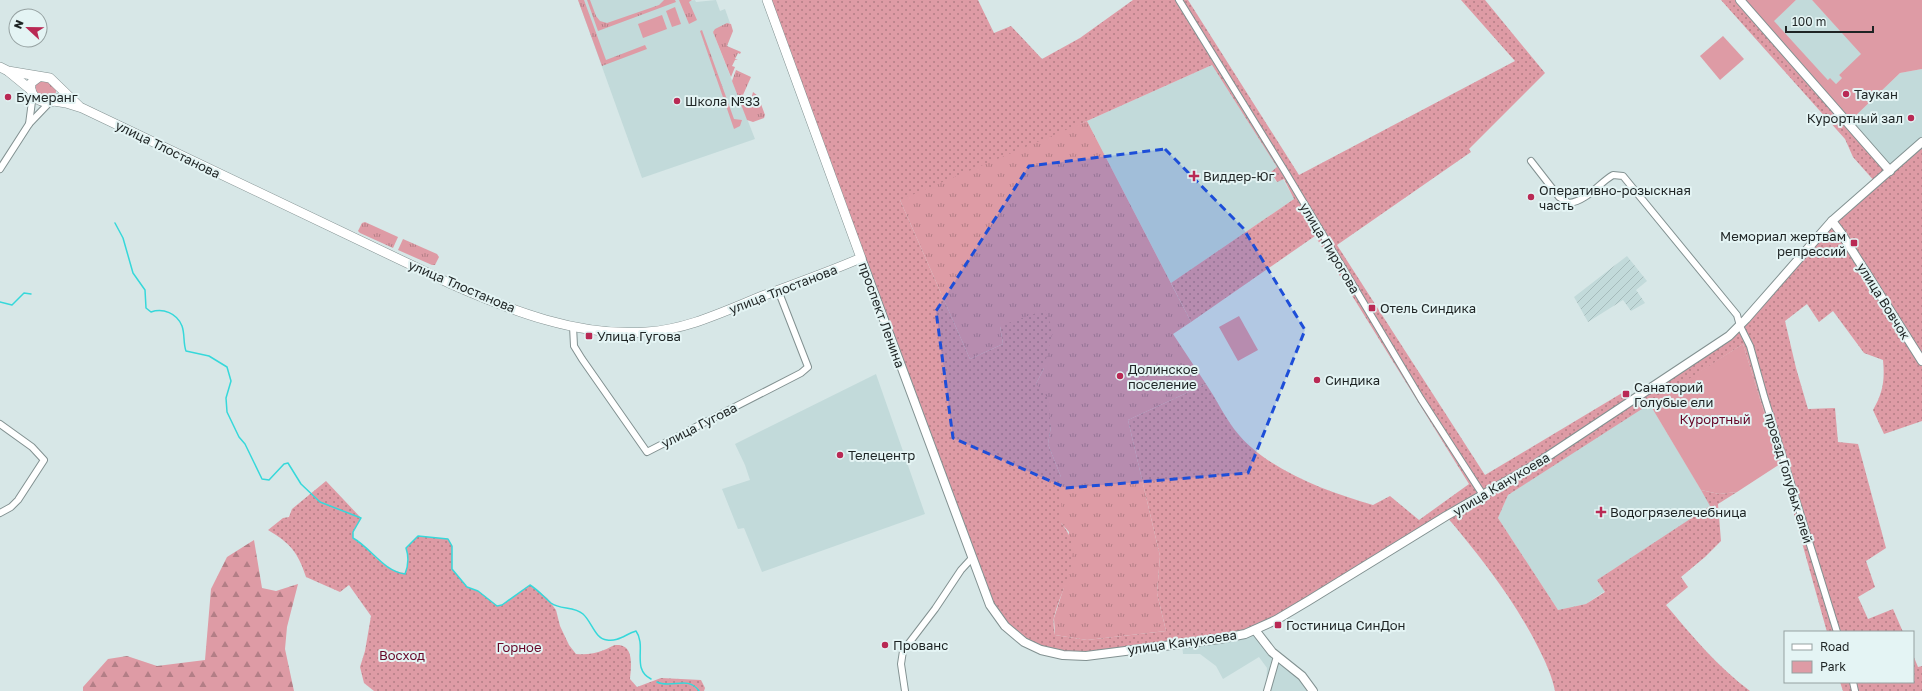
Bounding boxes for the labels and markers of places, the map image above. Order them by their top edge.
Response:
place label: Таукан [1854,86,1898,102]
place label: Бумеранг [16,89,78,105]
marker: Таукан [1841,89,1851,99]
marker: Бумеранг [3,92,13,102]
place label: Школа №33 [685,93,760,109]
marker: Школа №33 [672,96,682,106]
place label: Курортный зал [1807,110,1903,126]
marker: Курортный зал [1906,113,1916,123]
place label: Виддер-Юг [1203,168,1275,184]
marker: Виддер-Юг [1188,170,1200,182]
place label: Оперативно-розыскная часть [1539,182,1691,213]
marker: Оперативно-розыскная часть [1526,192,1536,202]
place label: Мемориал жертвам репрессий [1720,228,1846,259]
marker: Мемориал жертвам репрессий [1849,238,1859,248]
place label: Отель Синдика [1380,300,1476,316]
marker: Отель Синдика [1367,303,1377,313]
place label: Улица Гугова [597,328,681,344]
marker: Улица Гугова [584,331,594,341]
place label: Долинское поселение [1128,361,1198,392]
marker: Долинское поселение [1115,371,1125,381]
place label: Синдика [1325,372,1380,388]
marker: Синдика [1312,375,1322,385]
place label: Санаторий Голубые ели [1634,379,1713,410]
marker: Санаторий Голубые ели [1621,389,1631,399]
place label: Телецентр [848,447,915,463]
marker: Телецентр [835,450,845,460]
place label: Водогрязелечебница [1610,504,1747,520]
marker: Водогрязелечебница [1595,506,1607,518]
place label: Гостиница СинДон [1286,617,1405,633]
marker: Гостиница СинДон [1273,620,1283,630]
place label: Прованс [893,637,948,653]
marker: Прованс [880,640,890,650]

